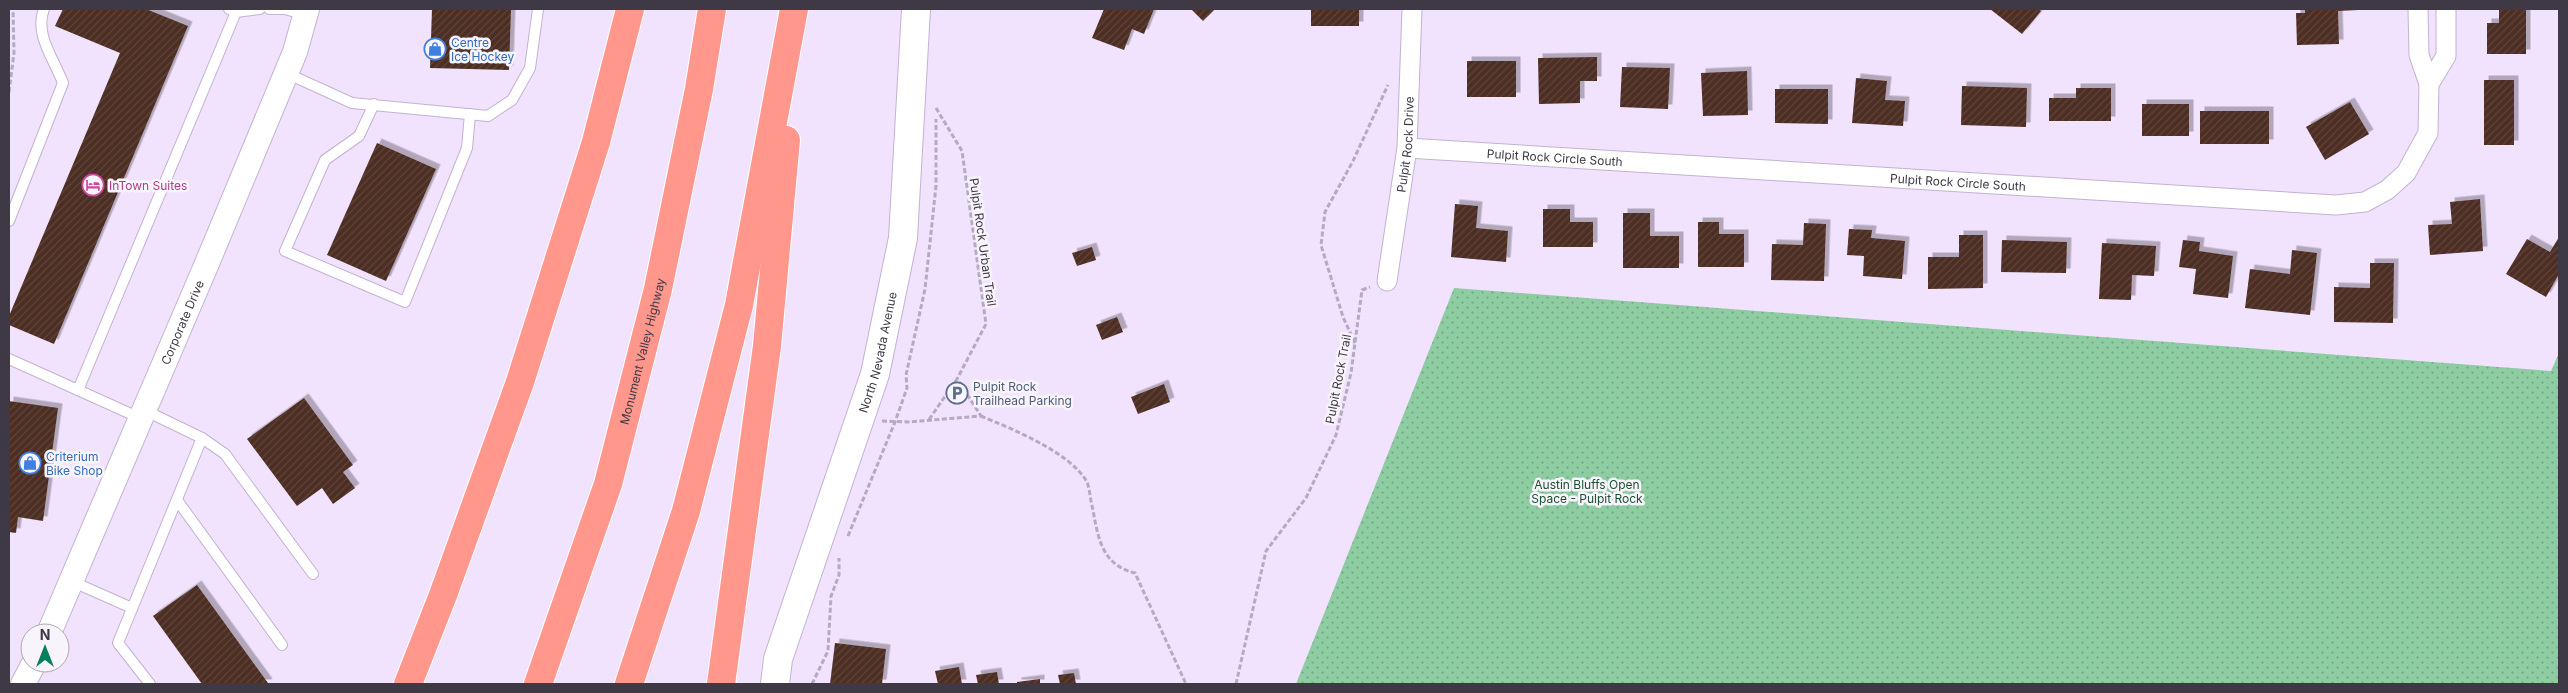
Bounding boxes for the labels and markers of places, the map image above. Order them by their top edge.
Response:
place label: Centre Ice Hockey [451,35,514,64]
shop icon: Centre Ice Hockey [423,37,447,61]
hotel icon: InTown Suites [81,173,105,197]
place label: InTown Suites [109,178,187,193]
place label: Pulpit Rock Trailhead Parking [973,379,1072,408]
parking icon: Pulpit Rock Trailhead Parking [945,381,969,405]
place label: Criterium Bike Shop [46,449,103,478]
shop icon: Criterium Bike Shop [18,451,42,475]

